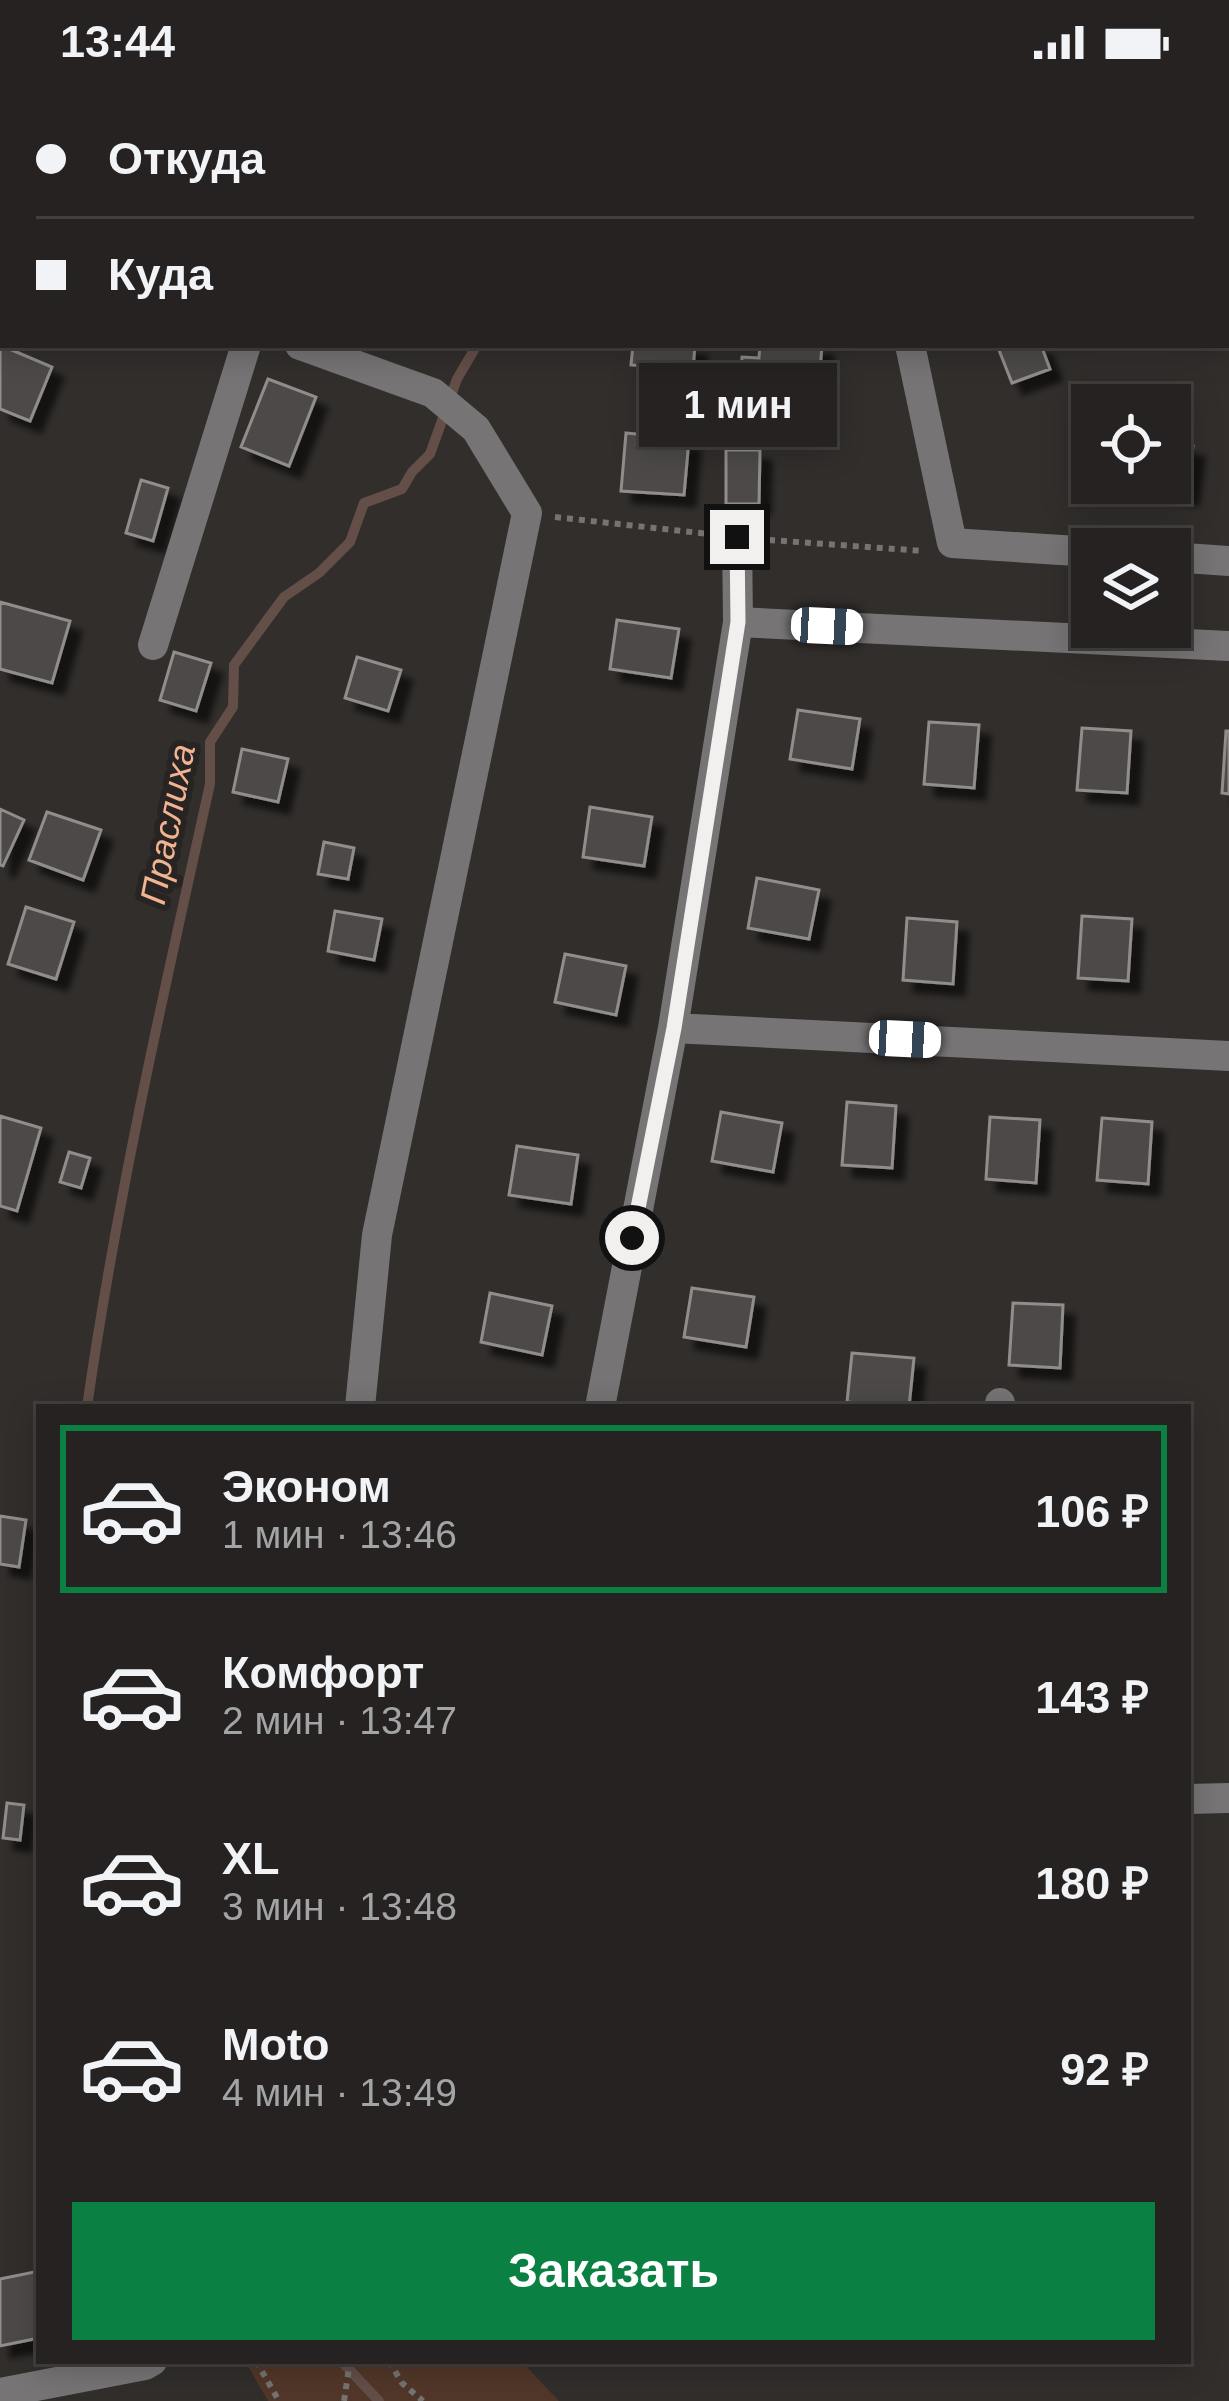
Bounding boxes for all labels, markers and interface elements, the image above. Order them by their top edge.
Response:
text: 13:44 [60,16,175,67]
text: Откуда [108,133,265,184]
text: Куда [108,249,213,300]
callout: 1 мин [638,363,836,447]
text: 1 мин [684,383,792,426]
map controls [1071,384,1191,648]
button: locate [1071,384,1191,504]
route end [710,510,764,564]
button: layers [1071,528,1191,648]
car [790,606,864,646]
water label: Праслиха [132,741,203,908]
car [868,1019,942,1059]
route start [605,1211,659,1265]
icon: car [78,1455,186,1563]
text: Эконом [222,1461,391,1512]
text: 106 ₽ [1035,1486,1149,1537]
text: 1 мин · 13:46 [222,1513,457,1556]
icon: car [78,1641,186,1749]
text: Комфорт [222,1647,424,1698]
text: 143 ₽ [1035,1672,1149,1723]
text: 2 мин · 13:47 [222,1699,457,1742]
icon: car [78,1827,186,1935]
text: XL [222,1833,280,1884]
text: 180 ₽ [1035,1858,1149,1909]
text: 3 мин · 13:48 [222,1885,457,1928]
icon: car [78,2013,186,2121]
text: Moto [222,2019,329,2070]
text: 92 ₽ [1060,2044,1149,2095]
text: 4 мин · 13:49 [222,2071,457,2114]
button: Заказать [72,2202,1155,2340]

